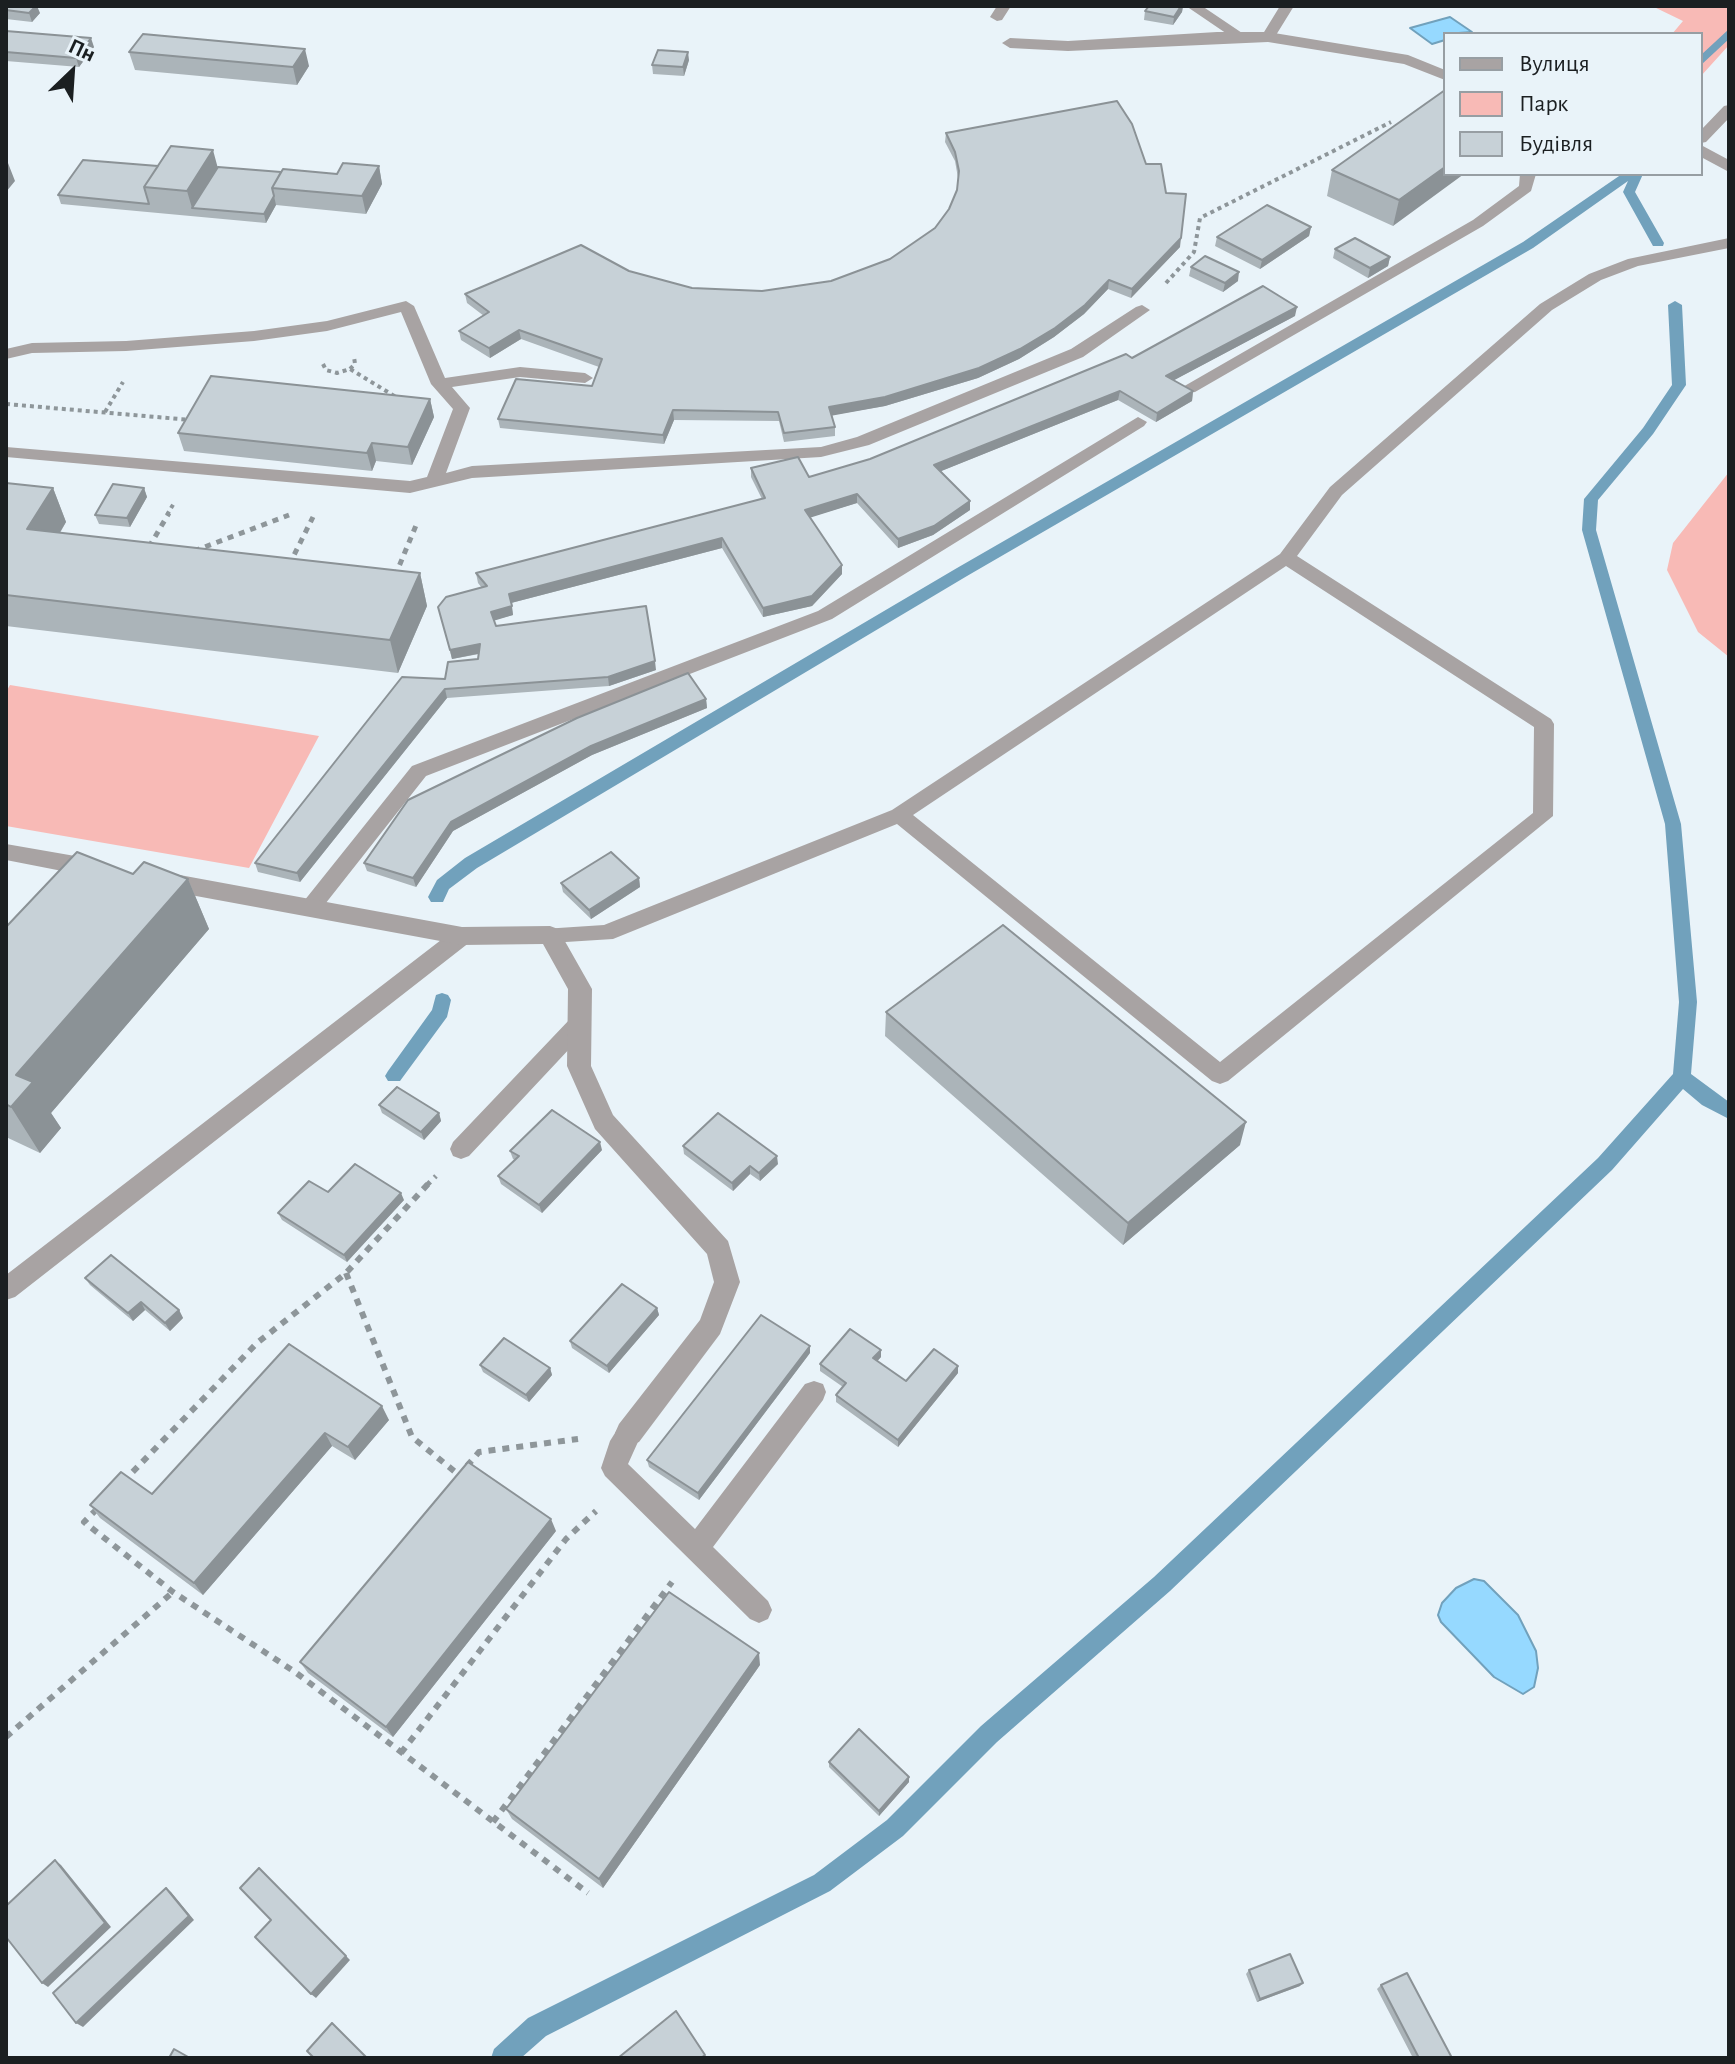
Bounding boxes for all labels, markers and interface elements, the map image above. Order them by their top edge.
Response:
north arrow [32,32,112,112]
legend [1443,32,1703,176]
text: Пн [65,35,99,66]
text: Вулиця [1519,52,1590,76]
text: Парк [1519,92,1568,116]
text: Будівля [1519,132,1593,156]

